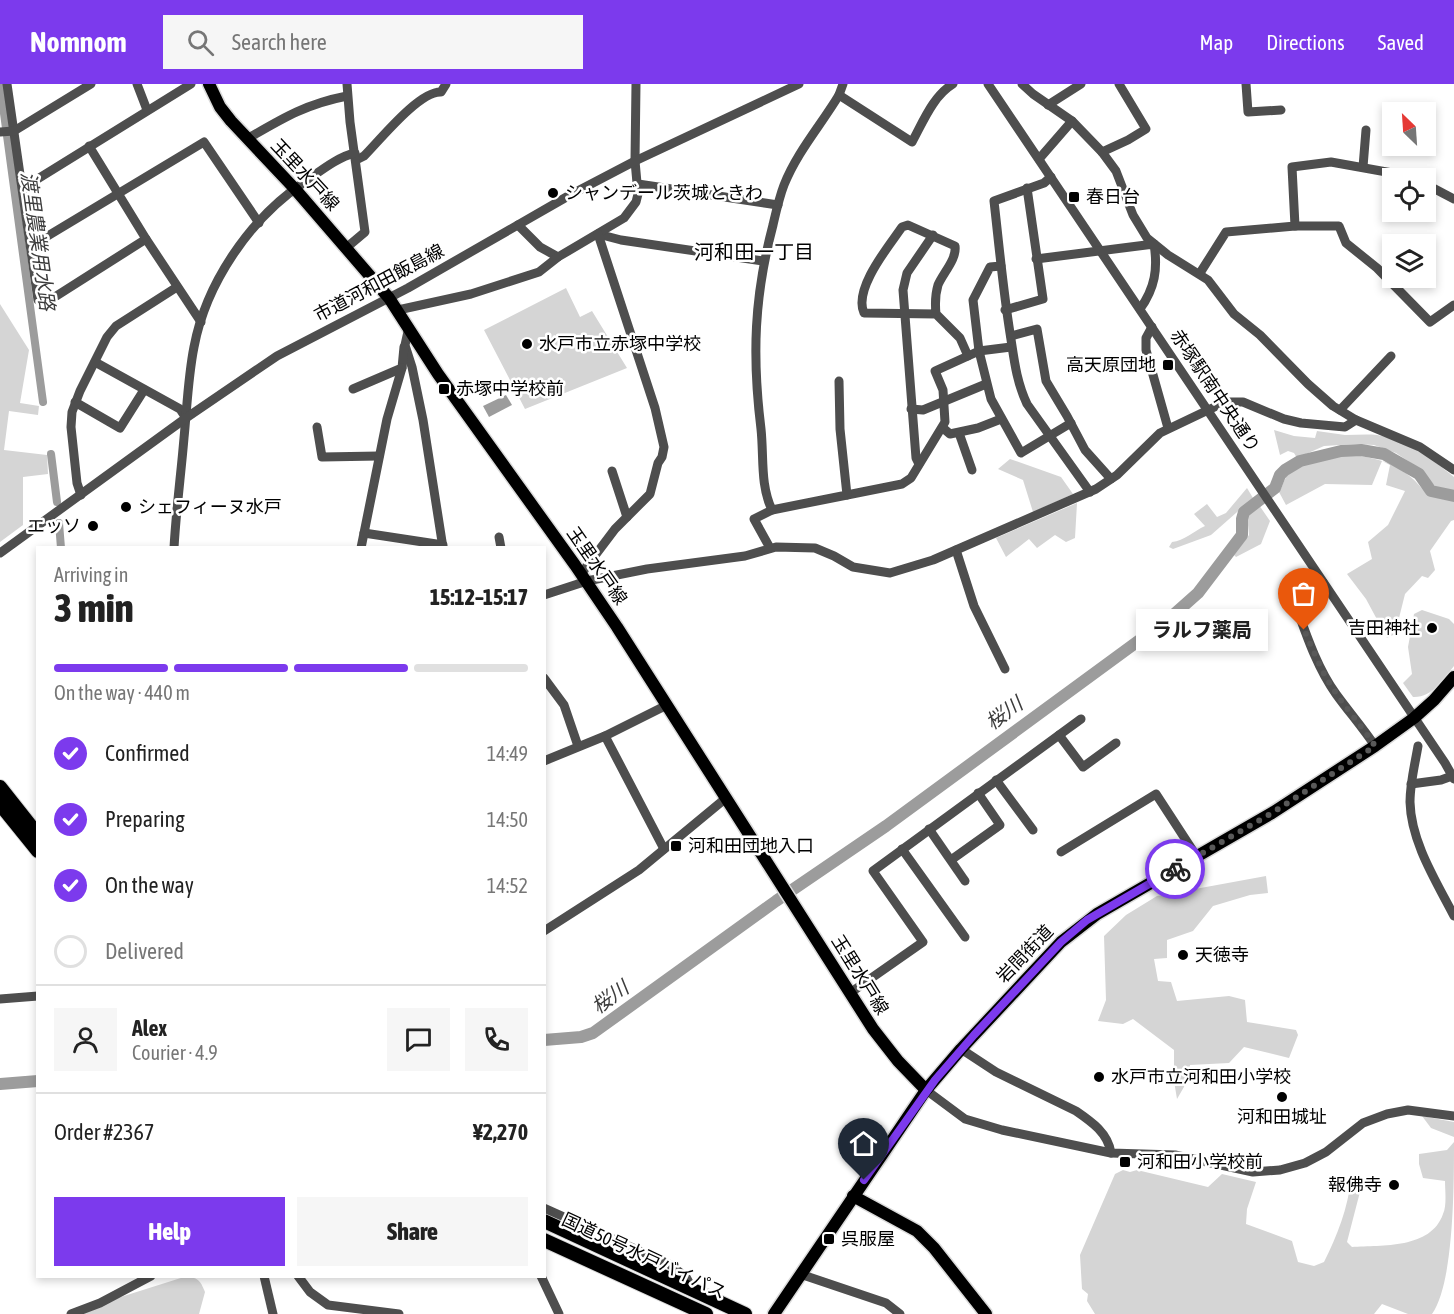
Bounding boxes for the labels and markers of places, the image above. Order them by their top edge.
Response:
place label: シャンデール茨城ときわ [565,182,763,203]
marker: シャンデール茨城ときわ [546,186,560,200]
place label: 春日台 [1086,186,1140,207]
marker: 春日台 [1067,190,1081,204]
place label: 水戸市立赤塚中学校 [539,333,701,354]
marker: 水戸市立赤塚中学校 [520,337,534,351]
place label: 高天原団地 [1066,354,1156,375]
marker: 高天原団地 [1161,358,1175,372]
place label: 赤塚中学校前 [456,378,564,399]
marker: 赤塚中学校前 [437,382,451,396]
place label: シェフィーヌ水戸 [138,496,282,517]
marker: シェフィーヌ水戸 [119,500,133,514]
place label: エッソ [27,515,81,536]
marker: エッソ [86,519,100,533]
pin [1278,568,1329,630]
callout: ラルフ薬局 [1136,609,1268,651]
place label: 吉田神社 [1348,617,1420,638]
marker: 吉田神社 [1425,621,1439,635]
place label: 河和田団地入口 [688,835,814,856]
marker: 河和田団地入口 [669,839,683,853]
place label: 天徳寺 [1195,944,1249,965]
marker: 天徳寺 [1176,948,1190,962]
place label: 水戸市立河和田小学校 [1111,1066,1291,1087]
marker: 水戸市立河和田小学校 [1092,1070,1106,1084]
marker: 河和田城址 [1275,1090,1289,1104]
place label: 河和田城址 [1237,1106,1327,1127]
pin [838,1118,889,1180]
place label: 河和田小学校前 [1137,1151,1263,1172]
marker: 河和田小学校前 [1118,1155,1132,1169]
place label: 報佛寺 [1328,1174,1382,1195]
marker: 報佛寺 [1387,1178,1401,1192]
place label: 呉服屋 [841,1228,895,1249]
marker: 呉服屋 [822,1232,836,1246]

